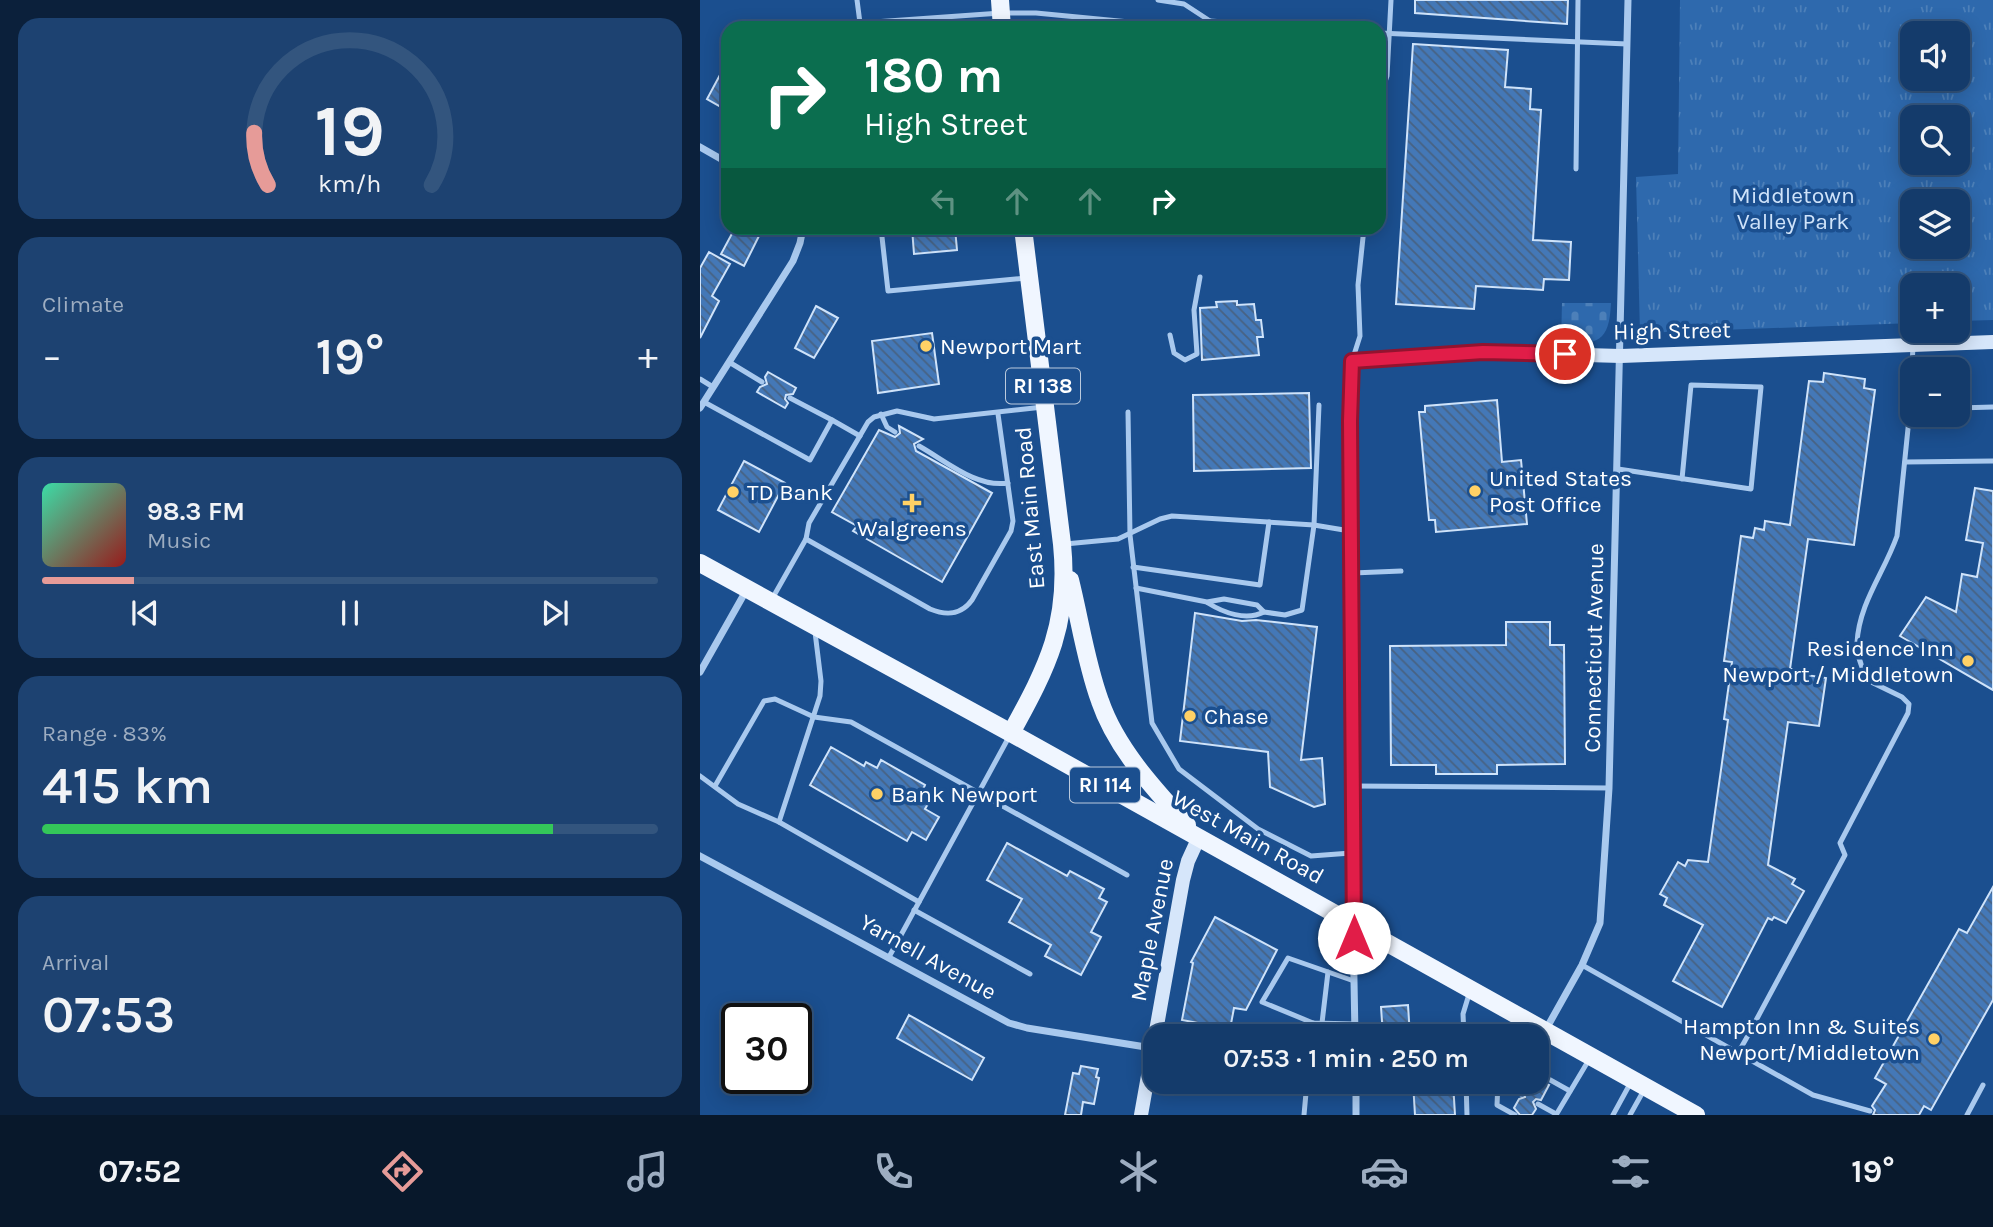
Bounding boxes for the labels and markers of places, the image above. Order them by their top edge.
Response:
pin [1535,324,1595,384]
place label: Newport Mart [940,333,1082,360]
marker: Newport Mart [918,338,934,354]
place label: United States Post Office [1489,465,1632,518]
place label: TD Bank [747,479,833,506]
marker: United States Post Office [1467,483,1483,499]
marker: TD Bank [725,484,741,500]
marker: Walgreens [904,495,920,511]
place label: Walgreens [857,515,967,542]
place label: Residence Inn Newport / Middletown [1722,635,1954,688]
marker: Residence Inn Newport / Middletown [1960,653,1976,669]
place label: Chase [1204,703,1269,730]
marker: Chase [1182,708,1198,724]
place label: Bank Newport [891,781,1038,808]
marker: Bank Newport [869,786,885,802]
place label: Hampton Inn & Suites Newport/Middletown [1683,1013,1920,1066]
marker: Hampton Inn & Suites Newport/Middletown [1926,1031,1942,1047]

